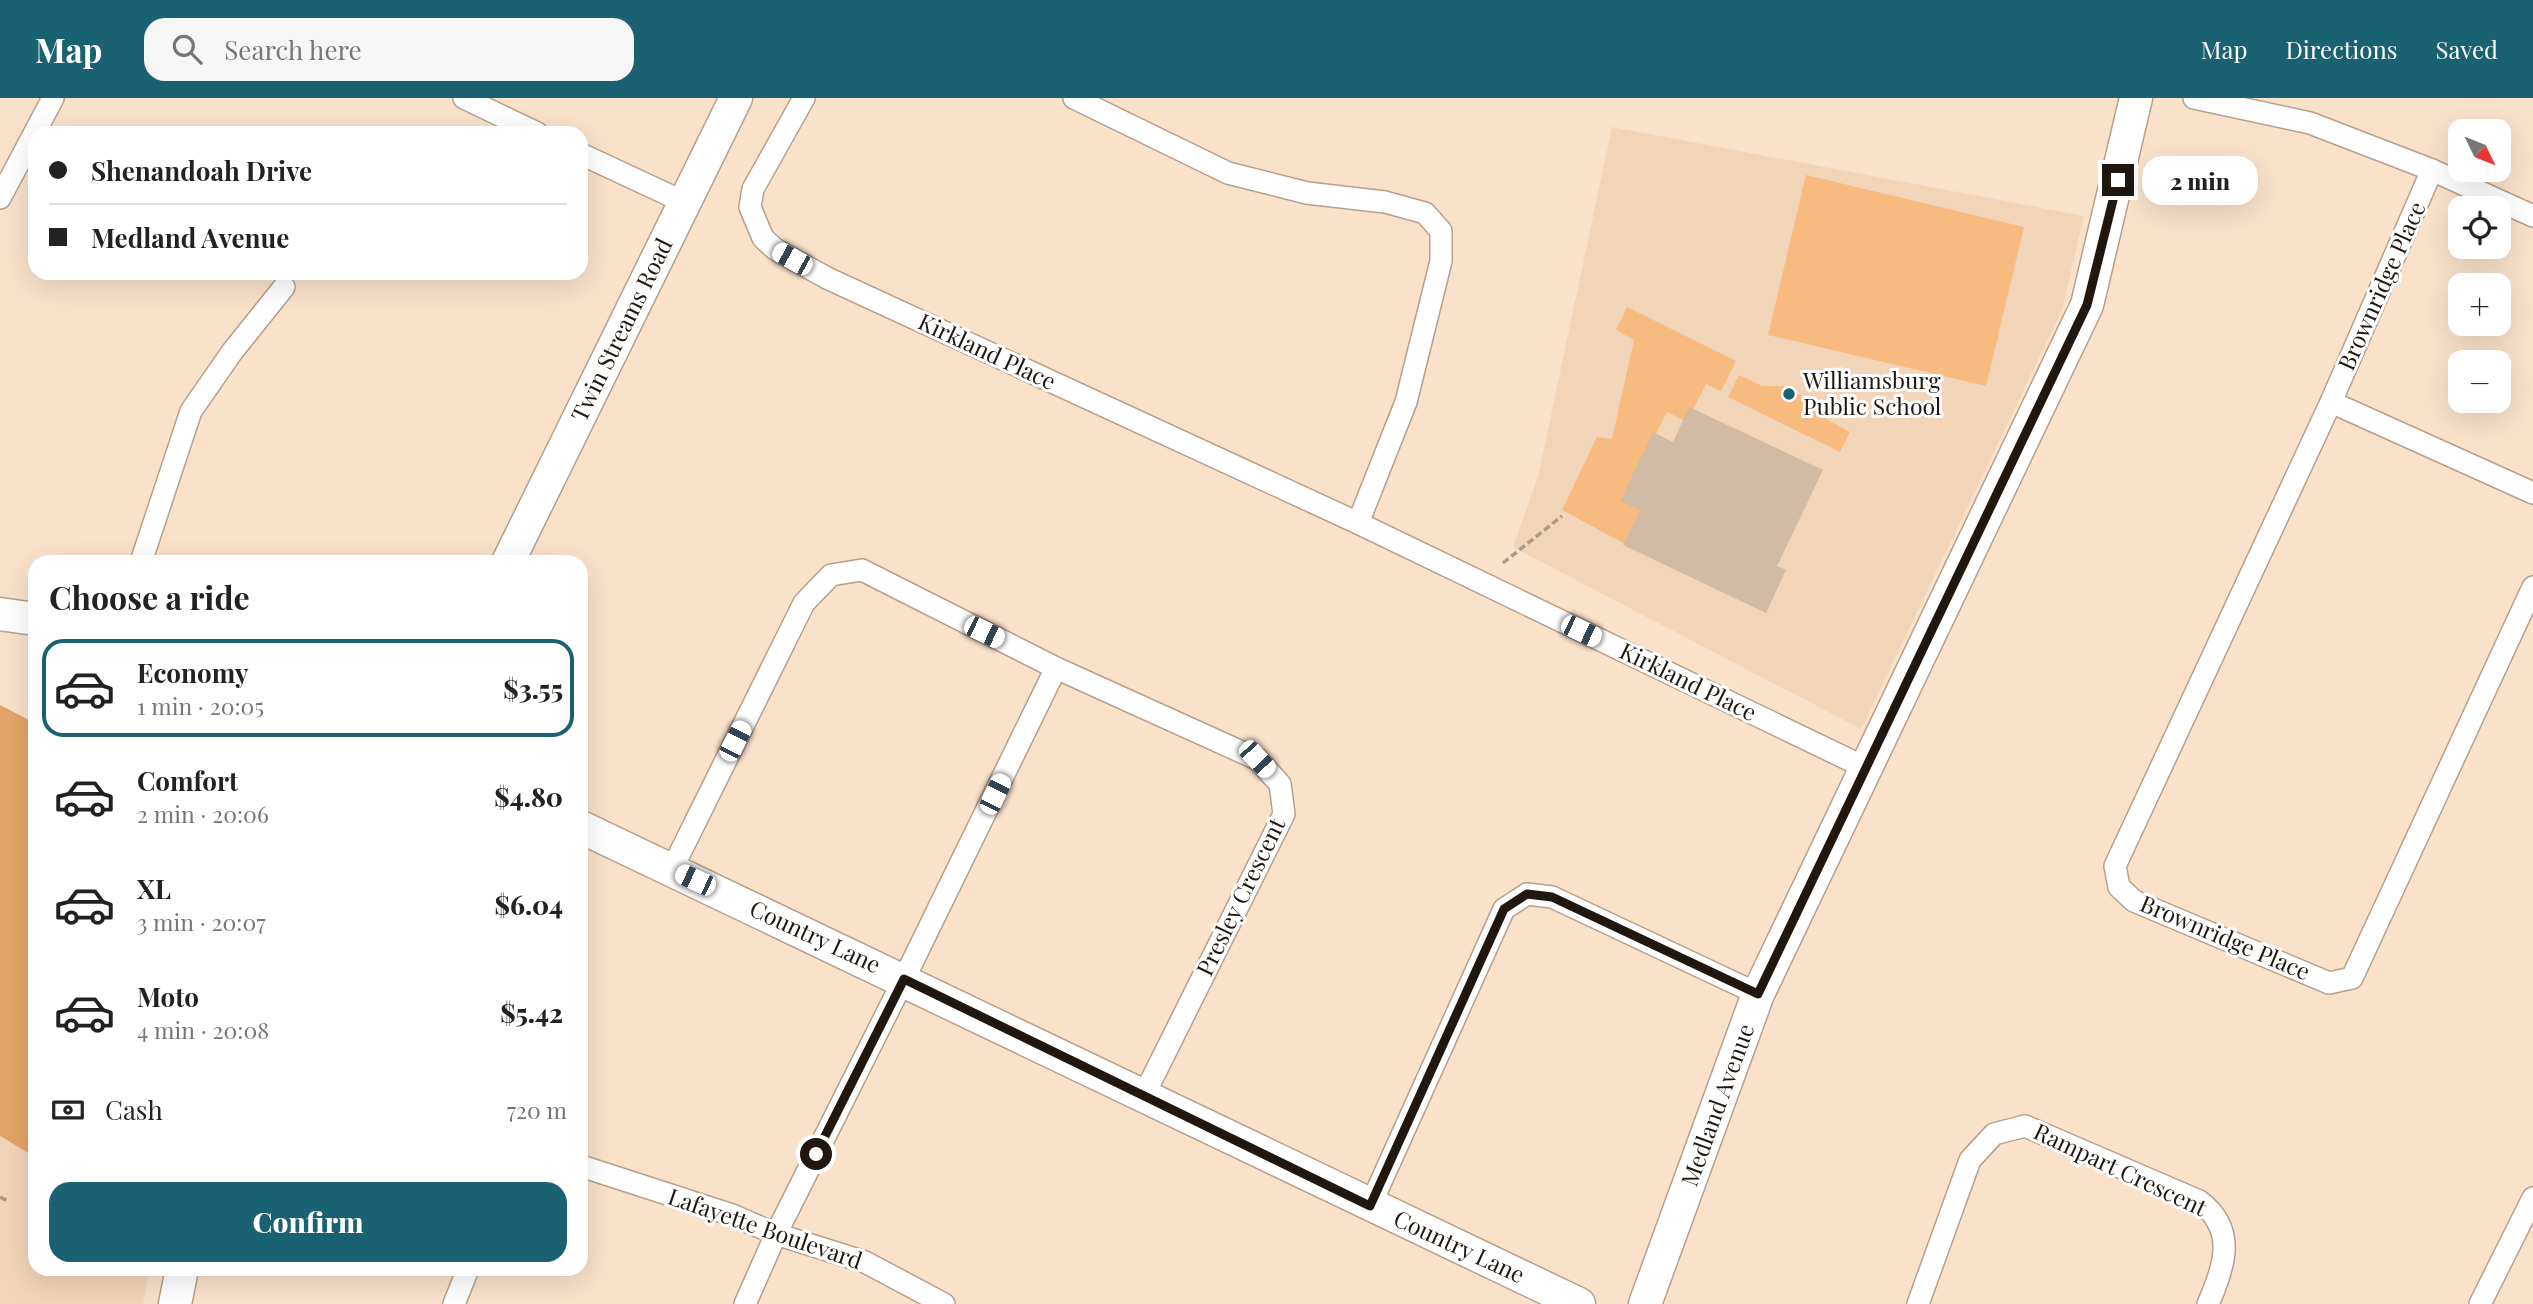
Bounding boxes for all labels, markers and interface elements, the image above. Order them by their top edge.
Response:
search box [144,18,634,81]
text: Map [35,27,102,71]
icon: search [168,30,206,68]
text: Search here [224,32,362,67]
text: Map [2201,33,2247,65]
text: Directions [2285,33,2398,65]
text: Saved [2436,33,2498,65]
north arrow [2448,119,2511,182]
map controls [2448,119,2511,413]
text: Shenandoah Drive [91,153,312,188]
callout: 2 min [2142,155,2258,204]
route end [2102,164,2134,196]
text: 2 min [2170,165,2230,196]
street label: Brownridge Place [2330,196,2432,375]
button: locate [2448,196,2511,259]
text: Medland Avenue [91,220,289,255]
street label: Twin Streams Road [563,232,679,426]
car [769,240,816,278]
button: + [2448,273,2511,336]
street label: Kirkland Place [914,305,1061,396]
button: − [2448,350,2511,413]
place label: Williamsburg Public School [1802,364,1942,421]
marker: Williamsburg Public School [1781,386,1797,402]
text: Choose a ride [49,575,250,618]
car [1558,612,1605,650]
car [961,613,1008,651]
street label: Kirkland Place [1615,634,1762,727]
text: Economy [137,655,248,690]
icon: car [53,657,116,720]
text: $3.55 [503,671,563,706]
text: 1 min · 20:05 [137,690,264,721]
car [717,718,754,764]
car [1235,736,1280,782]
text: Comfort [137,763,238,798]
icon: car [53,765,116,828]
car [977,771,1014,817]
text: $4.80 [494,779,563,814]
text: 2 min · 20:06 [137,798,269,829]
street label: Presley Crescent [1188,812,1292,980]
car [672,862,719,898]
text: XL [137,871,171,906]
icon: car [53,873,116,936]
text: $6.04 [495,887,563,922]
street label: Brownridge Place [2136,887,2315,986]
street label: Country Lane [745,892,886,979]
text: 3 min · 20:07 [137,906,266,937]
text: Moto [137,979,199,1014]
icon: car [53,981,116,1044]
text: $5.42 [500,995,563,1030]
text: 4 min · 20:08 [137,1014,269,1045]
street label: Medland Avenue [1673,1019,1760,1190]
icon: cash [49,1091,87,1129]
text: Cash [105,1092,163,1127]
text: 720 m [507,1094,567,1125]
street label: Rampart Crescent [2029,1115,2213,1223]
route start [800,1138,832,1170]
street label: Lafayette Boulevard [664,1180,867,1275]
button: Confirm [49,1182,567,1262]
street label: Country Lane [1389,1202,1530,1289]

